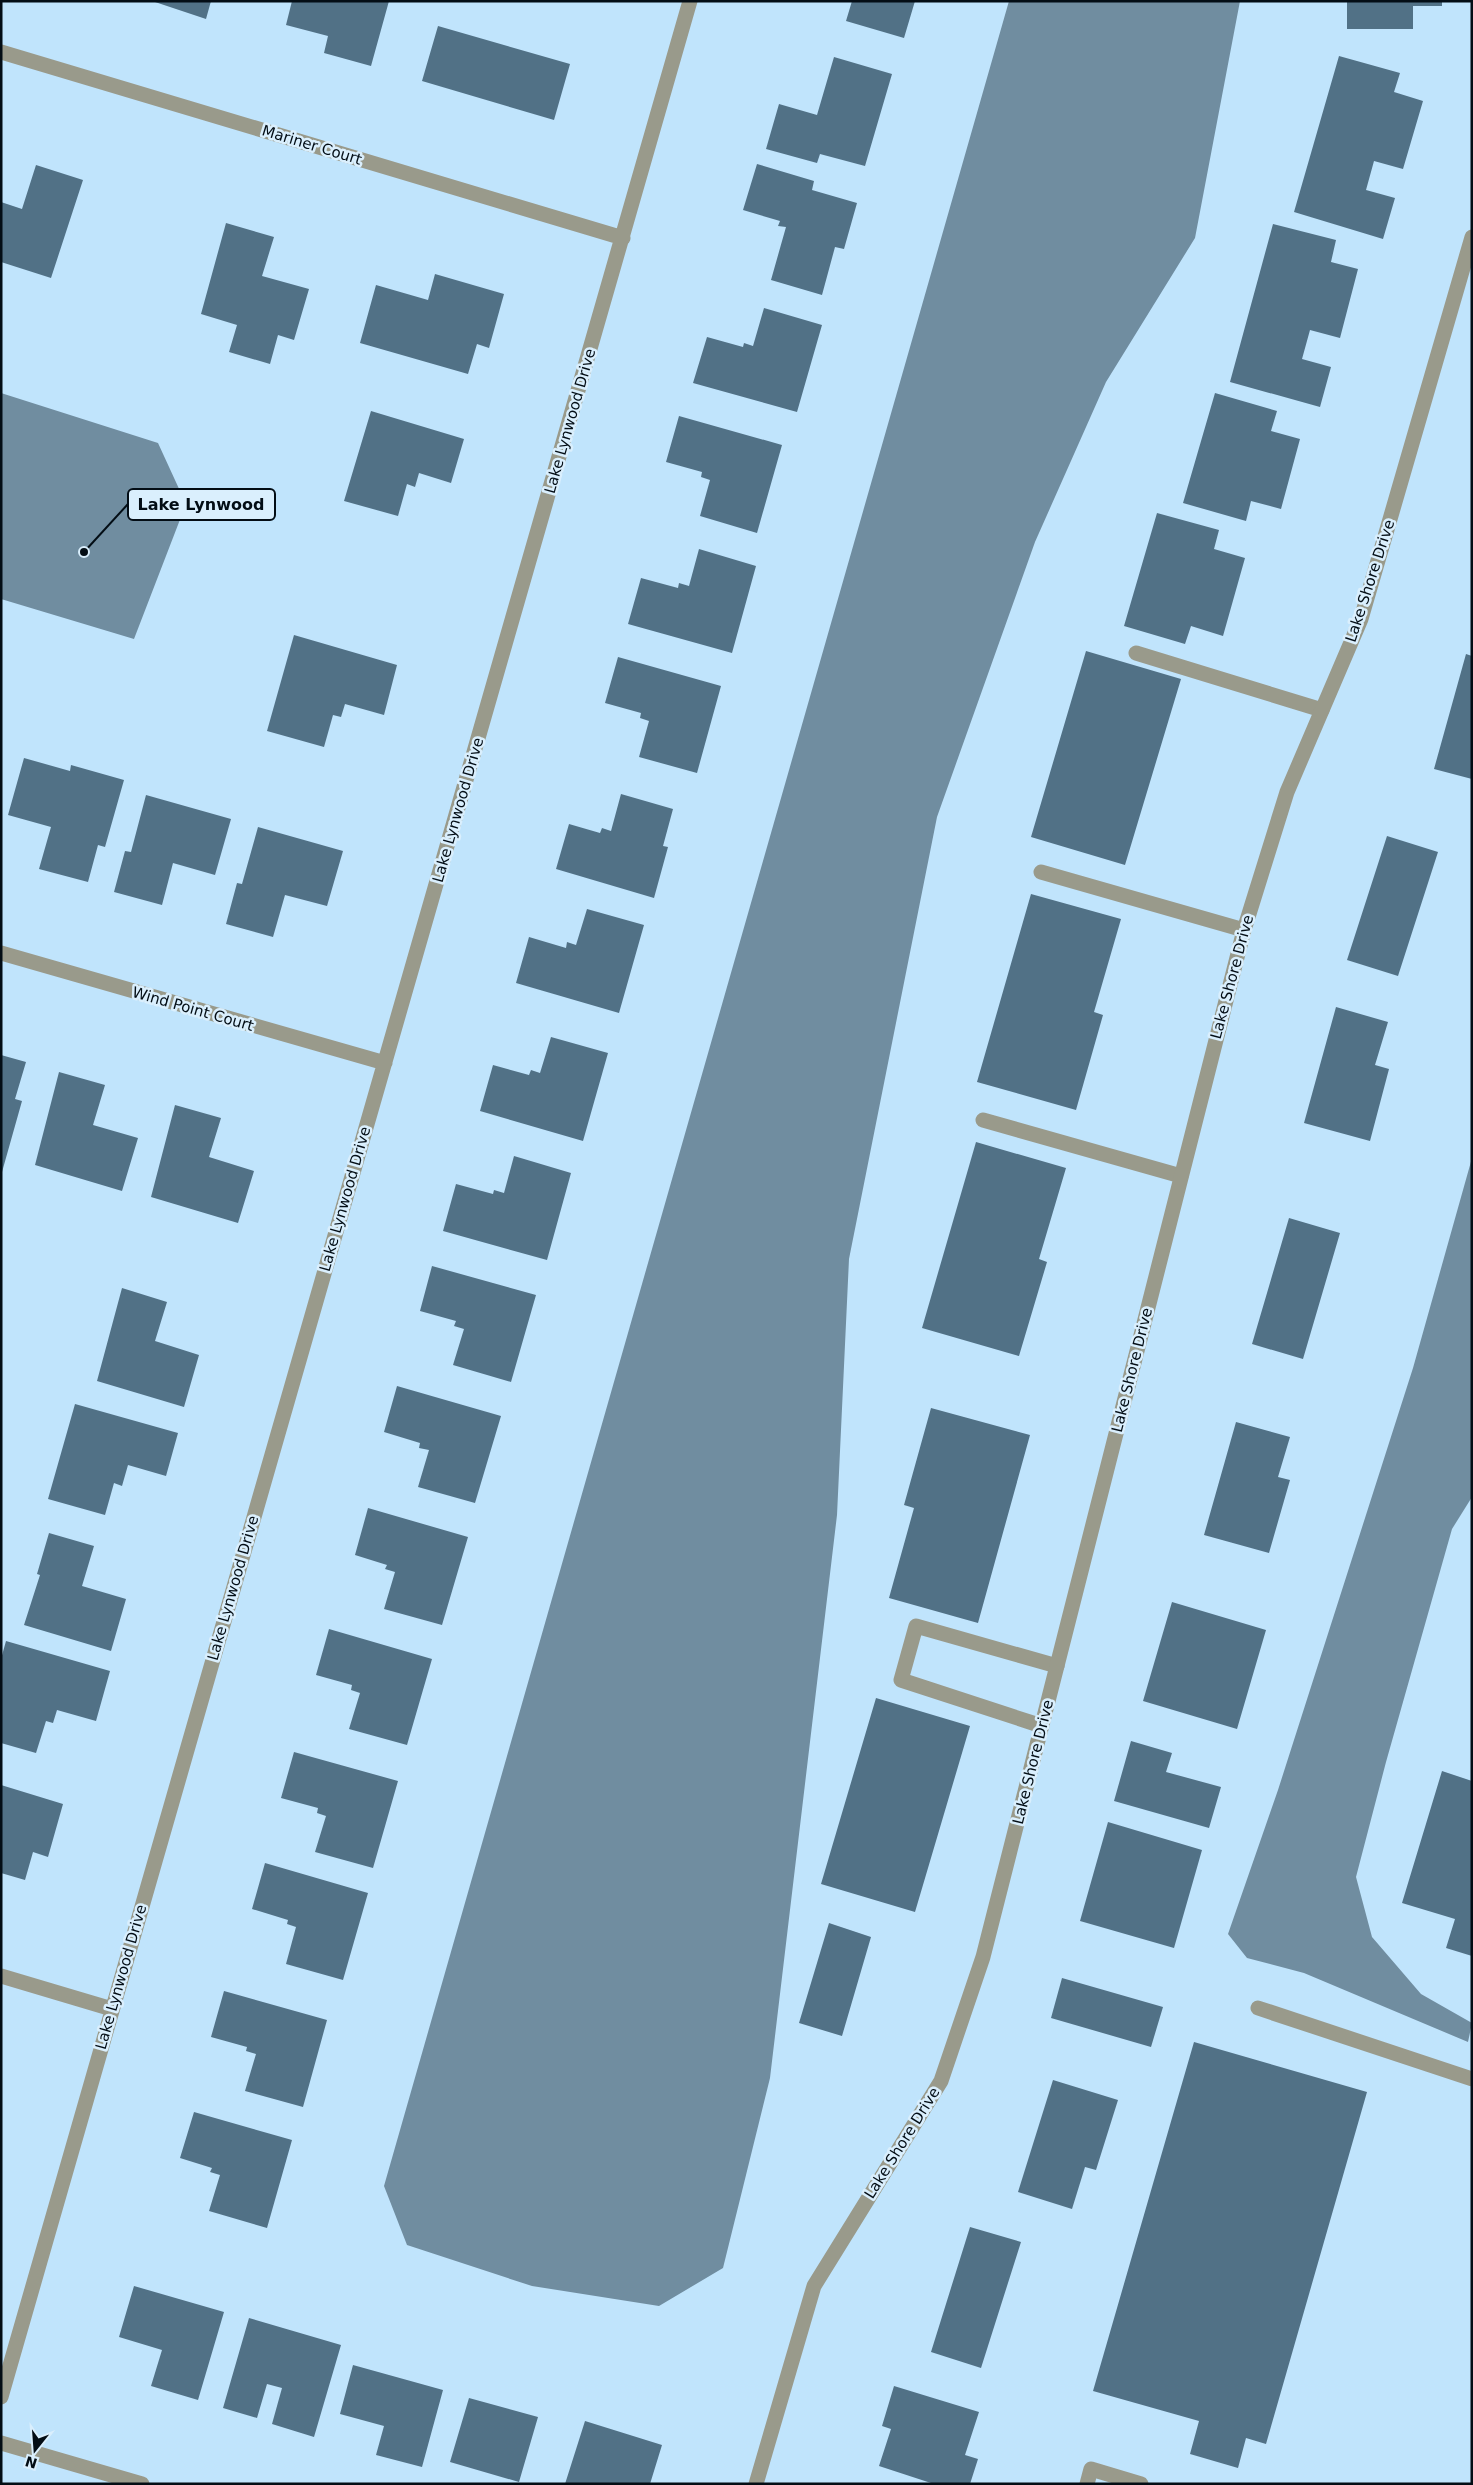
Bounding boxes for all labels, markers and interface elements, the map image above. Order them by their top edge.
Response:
street label: Mariner Court [260,121,364,169]
street label: Lake Lynwood Drive [541,346,599,496]
callout: Lake Lynwood [128,489,275,520]
text: Lake Lynwood [138,495,264,514]
street label: Lake Shore Drive [1342,517,1398,645]
street label: Lake Lynwood Drive [429,735,487,885]
street label: Lake Shore Drive [1207,913,1257,1041]
street label: Wind Point Court [130,983,256,1035]
street label: Lake Lynwood Drive [316,1124,374,1274]
street label: Lake Shore Drive [1108,1306,1156,1434]
street label: Lake Lynwood Drive [204,1513,262,1663]
street label: Lake Shore Drive [1009,1698,1057,1826]
street label: Lake Lynwood Drive [92,1902,150,2052]
street label: Lake Shore Drive [861,2084,943,2202]
north arrow [10,2425,60,2475]
text: N [23,2453,39,2472]

